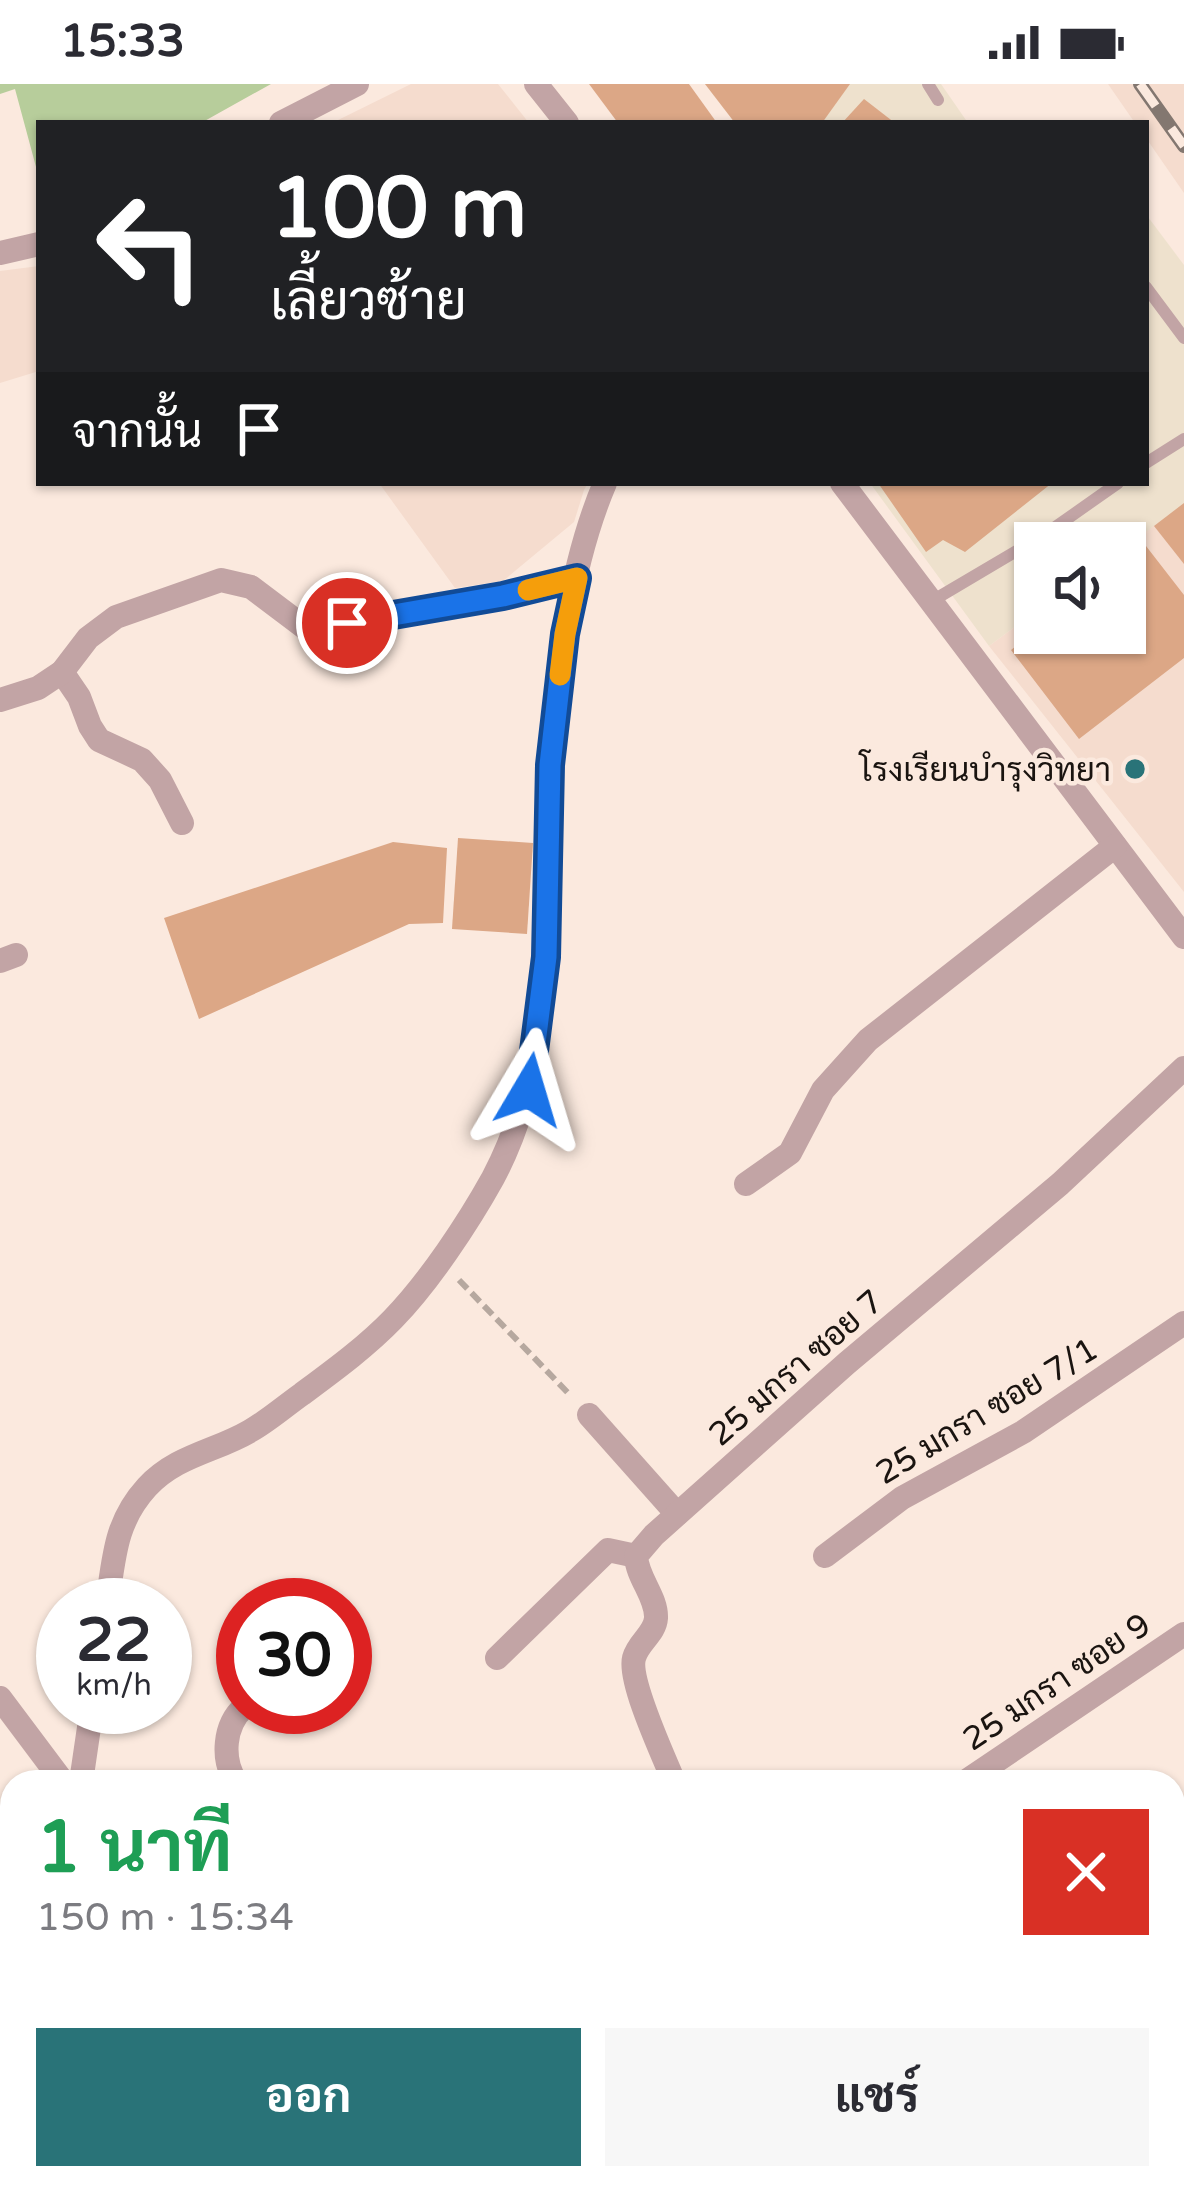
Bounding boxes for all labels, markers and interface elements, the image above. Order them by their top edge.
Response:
text: 15:33 [60,15,185,69]
text: 100 m [270,159,527,260]
icon: left [72,168,228,324]
text: เลี้ยวซ้าย [270,269,467,334]
icon: arrive [226,396,292,462]
text: จากนั้น [72,406,202,460]
map controls [1014,522,1146,654]
button: sound [1014,522,1146,654]
pin [296,572,398,674]
icon: arrive [314,590,380,656]
place label: โรงเรียนบำรุงวิทยา [858,749,1111,792]
marker: โรงเรียนบำรุงวิทยา [1122,756,1148,782]
position arrow [466,1027,592,1153]
street label: 25 มกรา ซอย 7 [701,1282,891,1454]
street label: 25 มกรา ซอย 7/1 [869,1330,1105,1493]
speed limit sign: 30 [216,1578,372,1734]
text: 22 [76,1605,152,1677]
street label: 25 มกรา ซอย 9 [956,1605,1158,1759]
text: km/h [76,1667,152,1704]
text: 1 นาที [36,1805,232,1892]
button: close [1023,1809,1149,1935]
text: 150 m · 15:34 [36,1894,294,1941]
button: ออก [36,2028,581,2166]
button: แชร์ [605,2028,1149,2166]

